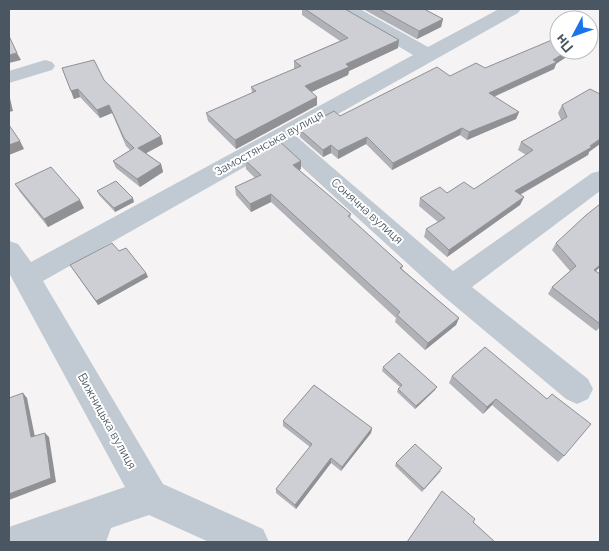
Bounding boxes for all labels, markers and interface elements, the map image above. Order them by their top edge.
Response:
north arrow [549,10,599,60]
text: Пн [552,31,576,56]
street label: Замостянська вулиця [212,107,326,179]
street label: Сонячна вулиця [328,175,406,247]
street label: Вижницька вулиця [75,371,139,471]

